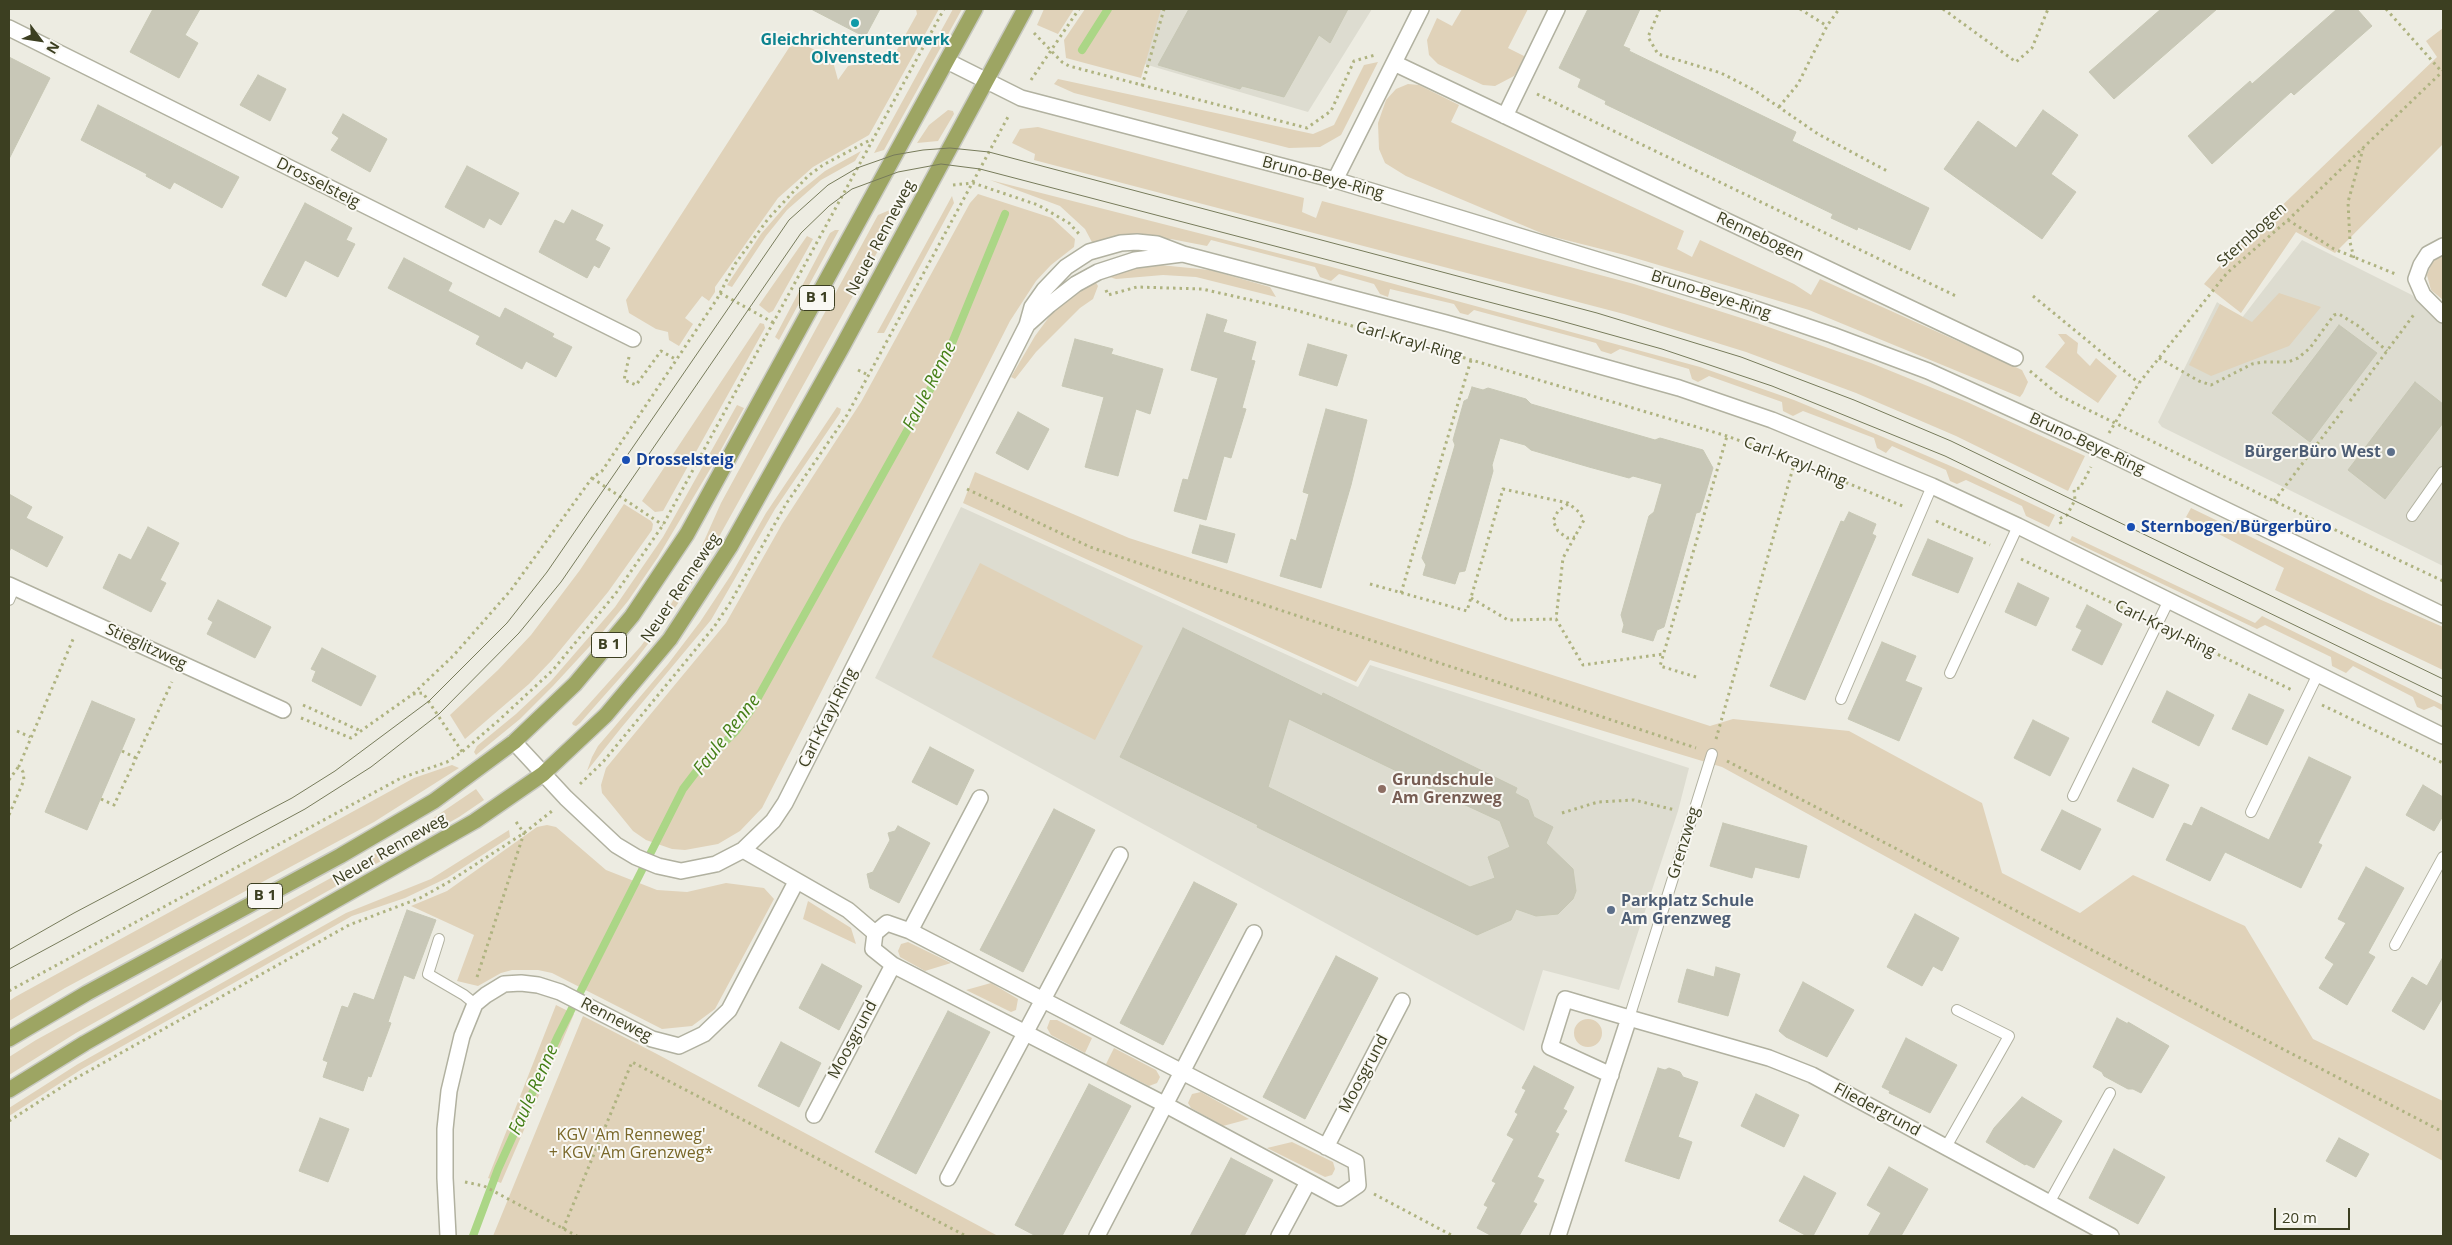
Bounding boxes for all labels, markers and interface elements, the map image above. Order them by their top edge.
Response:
north arrow [15,15,65,65]
marker: Gleichrichterunterwerk Olvenstedt [849,17,861,29]
place label: Gleichrichterunterwerk Olvenstedt [760,30,950,68]
text: N [42,38,64,58]
street label: Bruno-Beye-Ring [1260,153,1386,203]
street label: Drosselsteig [273,154,363,212]
street label: Neuer Renneweg [842,177,920,299]
street label: Sternbogen [2213,199,2291,271]
street label: Rennebogen [1713,208,1807,266]
street label: Bruno-Beye-Ring [1649,267,1773,323]
road number: B 1 [800,286,834,310]
street label: Carl-Krayl-Ring [1354,318,1464,366]
water label: Faule Renne [899,338,961,434]
street label: Bruno-Beye-Ring [2026,409,2148,479]
street label: Carl-Krayl-Ring [1741,433,1849,491]
place label: BürgerBüro West [2244,442,2381,462]
marker: BürgerBüro West [2385,446,2397,458]
place label: Drosselsteig [636,450,734,470]
marker: Drosselsteig [620,454,632,466]
place label: Sternbogen/Bürgerbüro [2141,517,2332,537]
marker: Sternbogen/Bürgerbüro [2125,521,2137,533]
street label: Neuer Renneweg [637,530,725,646]
street label: Carl-Krayl-Ring [2112,596,2218,662]
street label: Stieglitzweg [102,620,190,674]
road number: B 1 [592,632,626,658]
street label: Carl-Krayl-Ring [795,665,861,771]
water label: Faule Renne [689,690,765,780]
place label: Grundschule Am Grenzweg [1392,770,1502,808]
marker: Grundschule Am Grenzweg [1376,783,1388,795]
street label: Grenzweg [1664,805,1704,881]
street label: Neuer Renneweg [330,810,450,890]
road number: B 1 [248,884,282,908]
place label: Parkplatz Schule Am Grenzweg [1621,891,1754,929]
marker: Parkplatz Schule Am Grenzweg [1605,904,1617,916]
street label: Renneweg [577,994,655,1046]
street label: Moosgrund [824,998,882,1082]
street label: Moosgrund [1335,1032,1393,1116]
water label: Faule Renne [505,1042,563,1138]
street label: Fliedergrund [1830,1079,1924,1141]
park label: KGV 'Am Renneweg' + KGV 'Am Grenzweg* [549,1125,713,1163]
scale bar [2277,1198,2353,1230]
text: 20 m [2282,1207,2317,1227]

